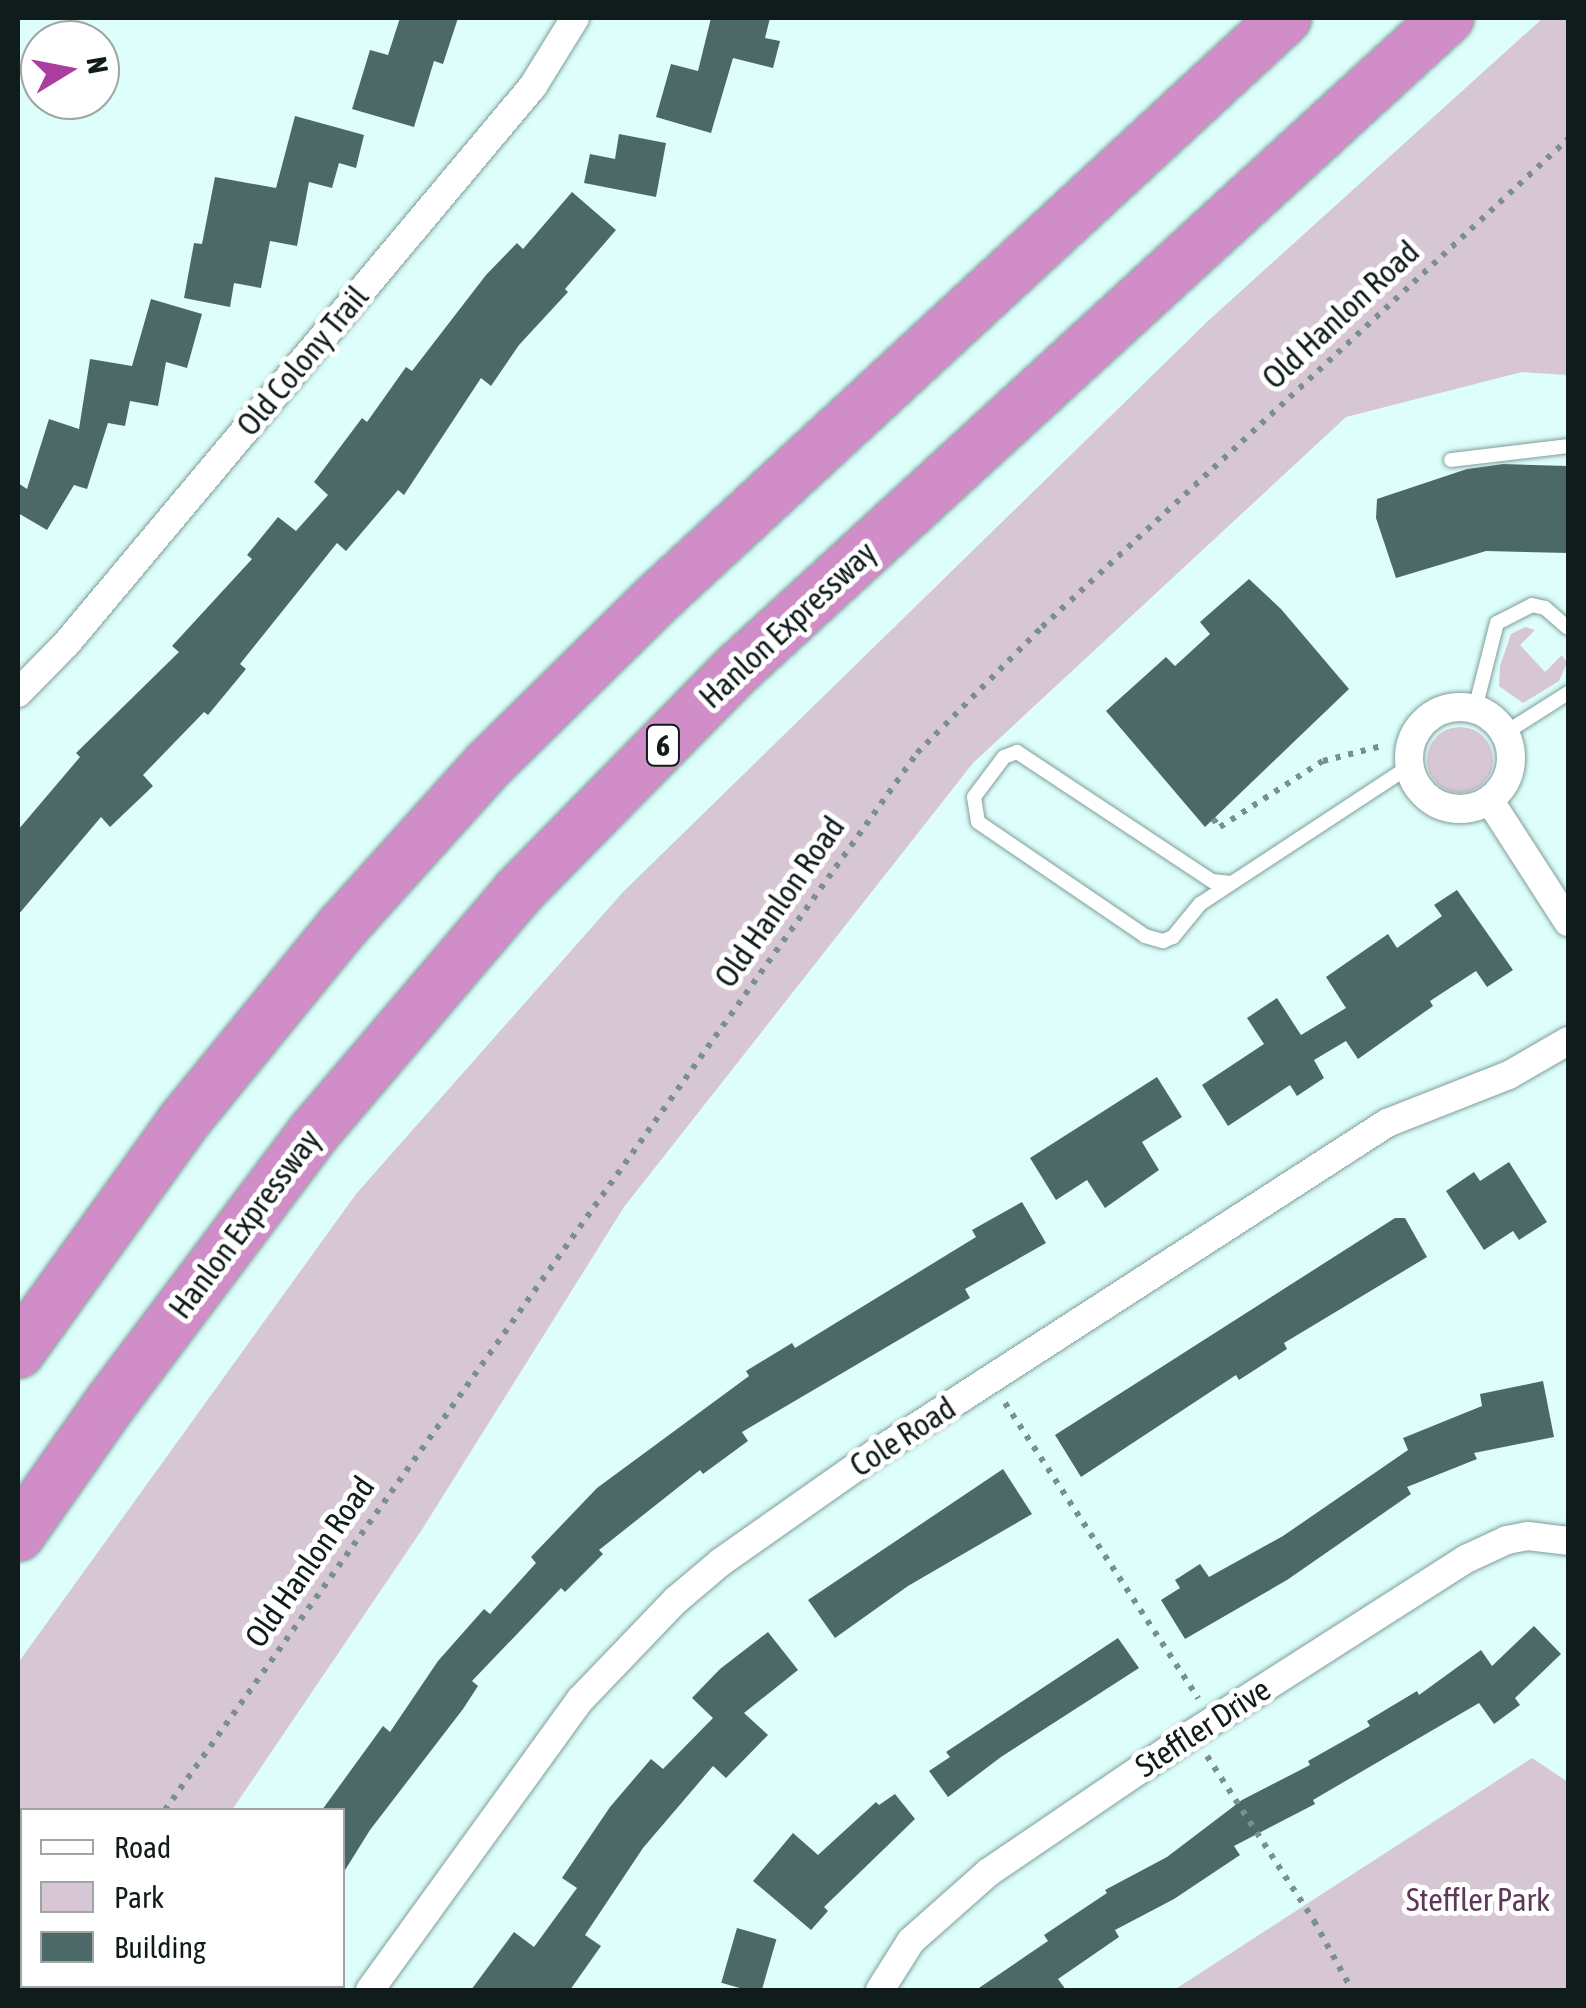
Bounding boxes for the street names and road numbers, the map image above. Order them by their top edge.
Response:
street label: Old Hanlon Road [1255,233,1427,397]
street label: Old Colony Trail [229,278,377,444]
street label: Hanlon Expressway [692,533,884,717]
road number: 6 [646,720,680,770]
street label: Old Hanlon Road [707,809,853,995]
street label: Hanlon Expressway [161,1122,329,1326]
street label: Cole Road [843,1389,963,1485]
street label: Old Hanlon Road [237,1469,383,1655]
street label: Steffler Drive [1128,1670,1278,1786]

